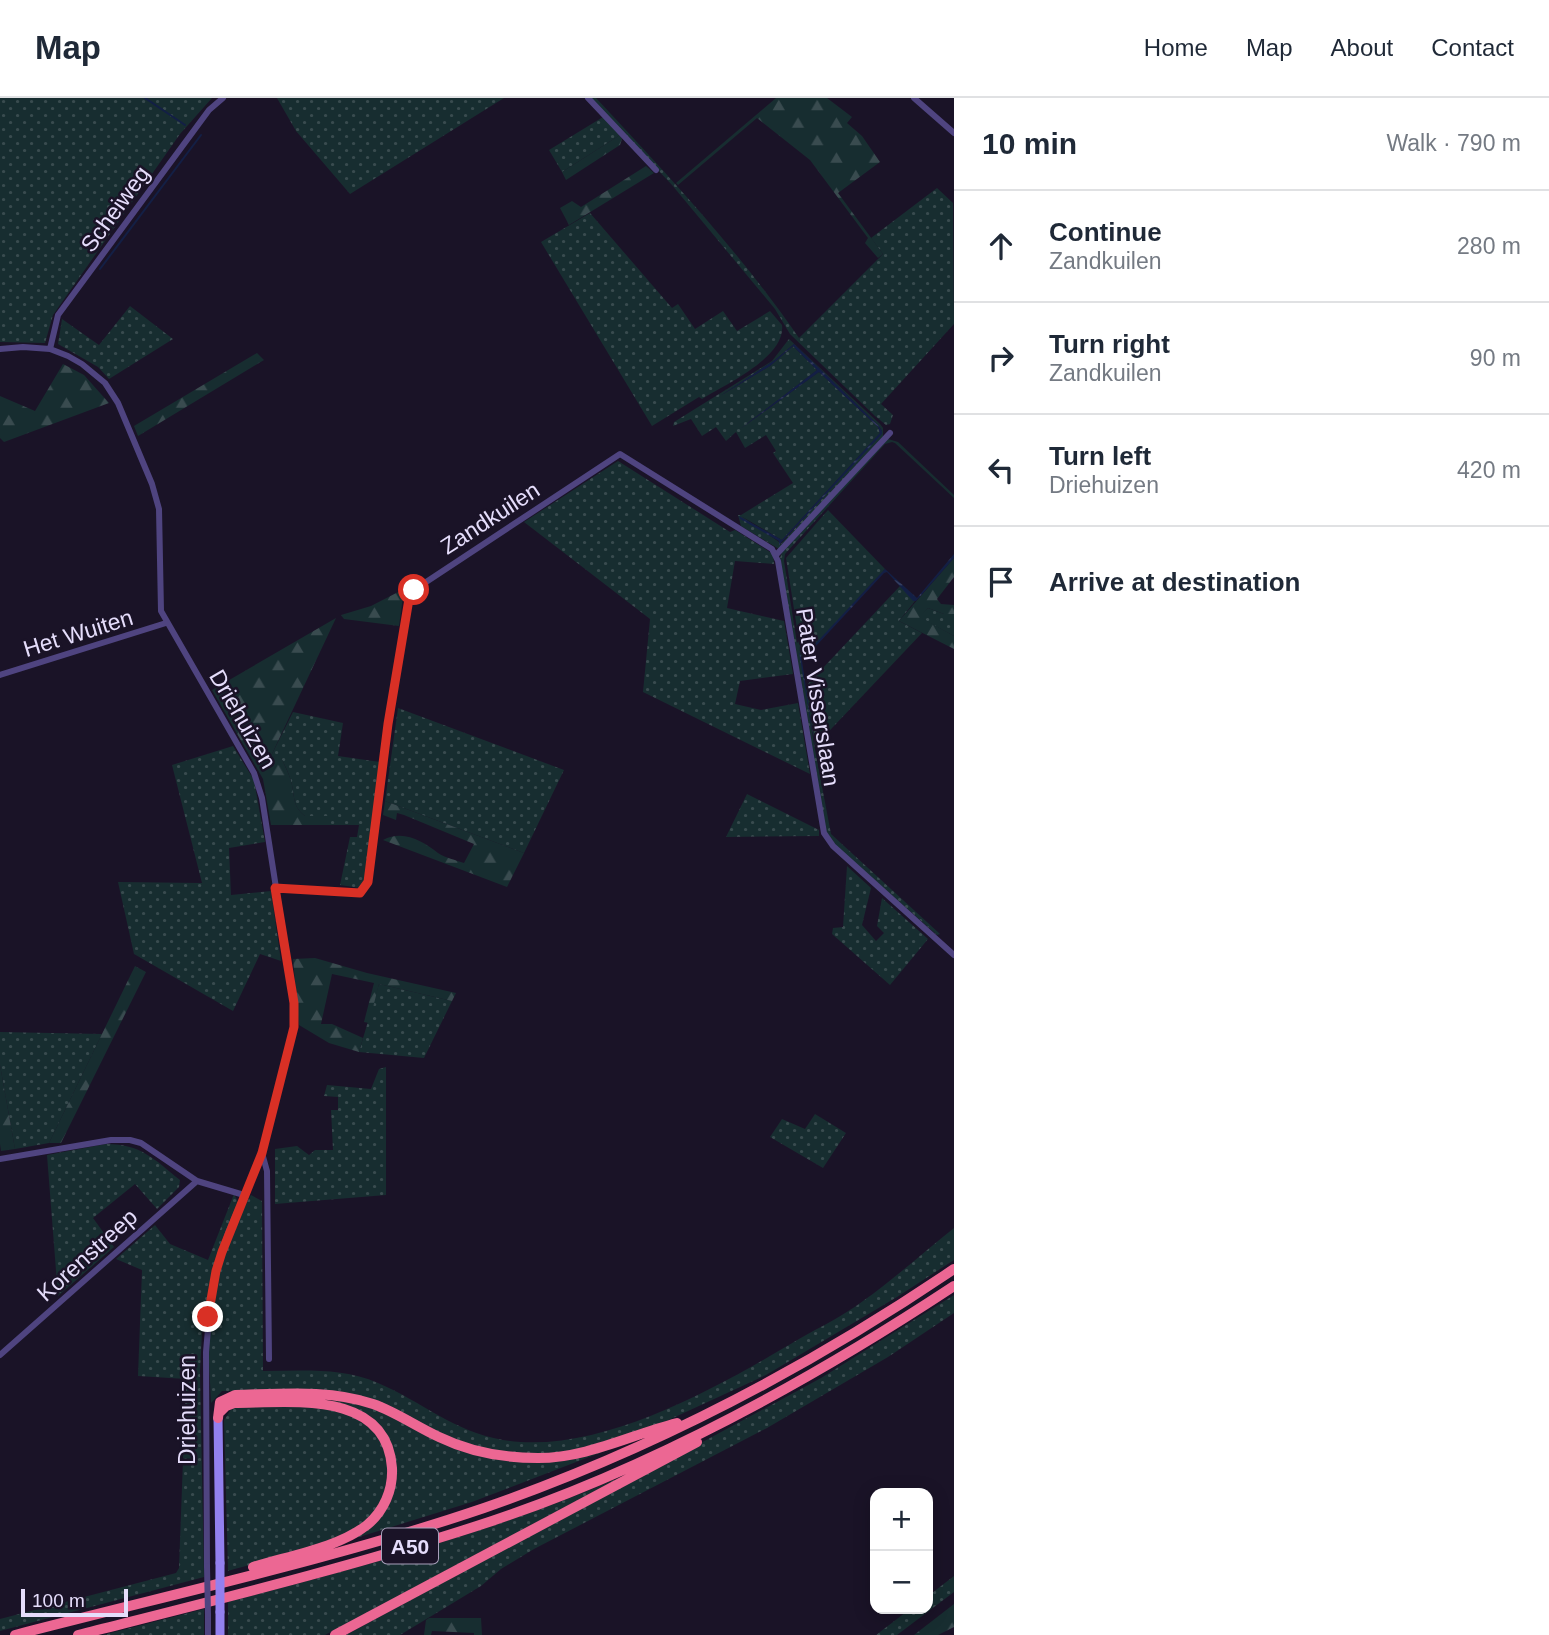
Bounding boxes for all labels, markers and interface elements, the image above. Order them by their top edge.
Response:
text: Map [35,29,101,66]
text: Home [1144,34,1208,61]
text: Map [1246,34,1293,61]
text: About [1331,34,1393,61]
text: Contact [1431,34,1514,61]
text: 10 min [982,127,1077,160]
text: Walk · 790 m [1386,130,1521,156]
street label: Scheiweg [75,161,155,257]
text: Continue [1049,217,1162,247]
icon: ahead [982,227,1020,265]
text: 280 m [1457,233,1521,259]
text: Zandkuilen [1049,248,1162,274]
text: Turn right [1049,329,1170,359]
icon: right [982,339,1020,377]
text: 90 m [1470,345,1521,371]
text: Zandkuilen [1049,360,1162,386]
text: Turn left [1049,441,1151,471]
icon: left [982,451,1020,489]
text: 420 m [1457,457,1521,483]
text: Driehuizen [1049,472,1159,498]
street label: Zandkuilen [436,476,544,560]
icon: arrive [982,563,1020,601]
text: Arrive at destination [1049,567,1300,597]
route start [398,574,429,605]
street label: Het Wuiten [20,604,136,662]
street label: Pater Visserslaan [791,606,845,788]
street label: Driehuizen [204,665,282,773]
street label: Korenstreep [32,1203,142,1307]
route end [192,1301,223,1332]
street label: Driehuizen [174,1355,200,1465]
map controls [870,1488,933,1614]
button: + [870,1488,933,1551]
road number: A50 [382,1528,438,1564]
button: − [870,1551,933,1614]
scale bar [21,1586,128,1618]
text: 100 m [32,1590,85,1611]

